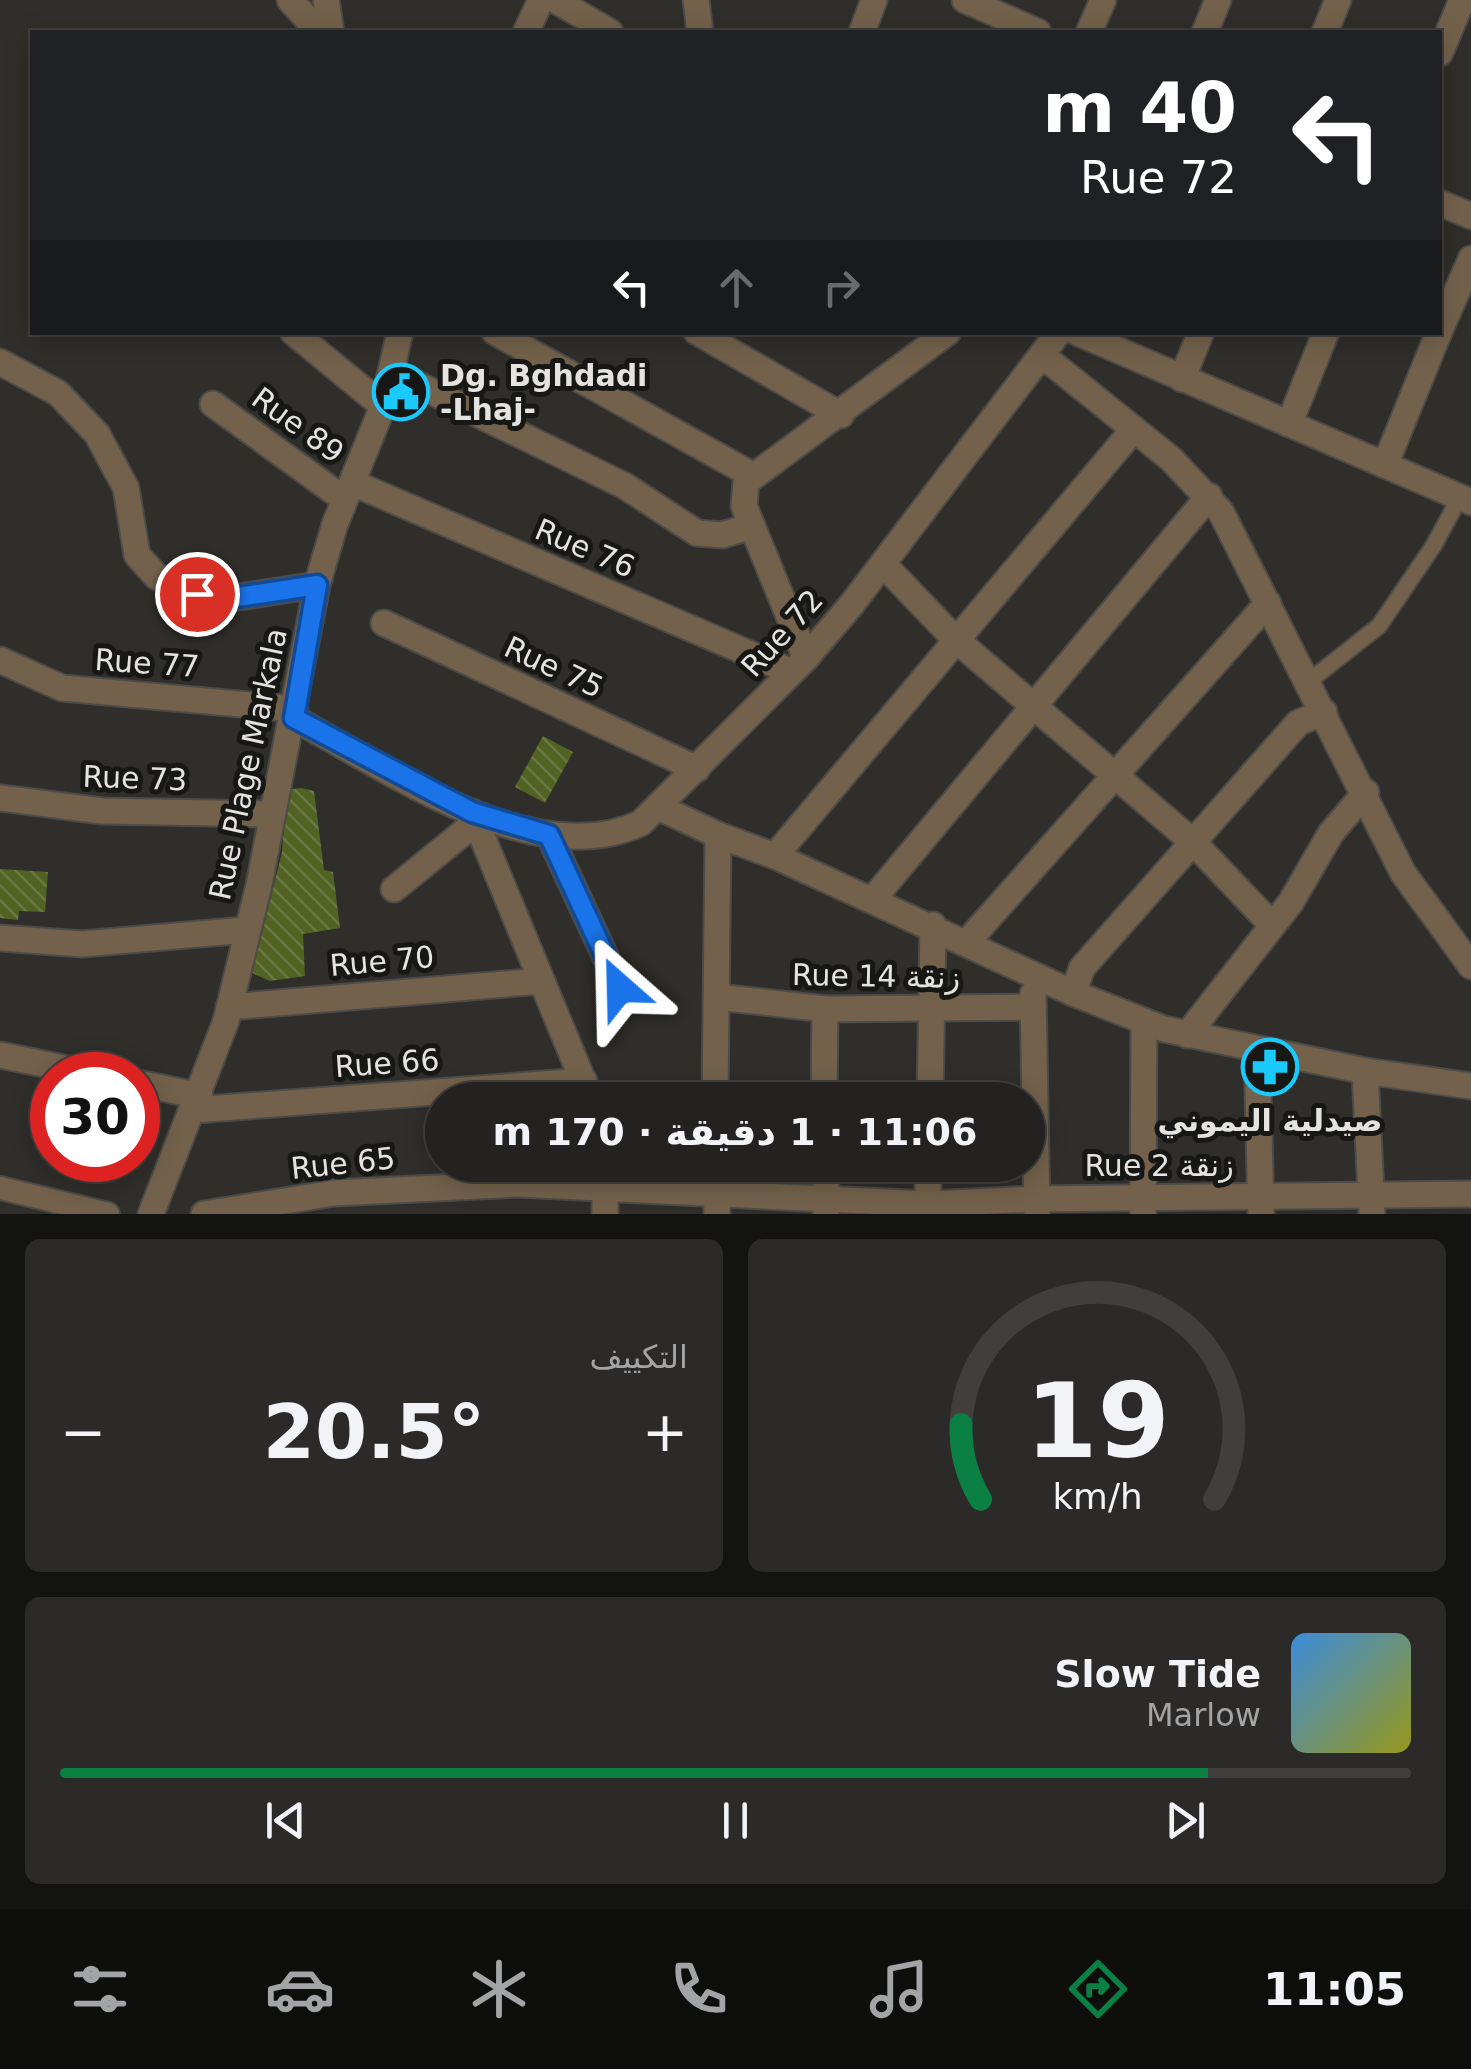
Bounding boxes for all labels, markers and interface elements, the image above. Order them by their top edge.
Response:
text: 40 m [1042,67,1237,149]
icon: left [1272,70,1402,200]
text: Rue 72 [1080,151,1237,204]
icon: left [604,260,659,315]
icon: ahead [709,260,764,315]
icon: right [814,260,869,315]
place label: Dg. Bghdadi -Lhaj- [440,358,647,427]
public building icon: Dg. Bghdadi -Lhaj- [371,362,431,422]
street label: Rue 89 [245,380,351,470]
street label: Rue 76 [530,511,640,585]
pin [155,552,240,637]
icon: arrive [170,567,225,622]
street label: Rue 72 [734,582,830,684]
street label: Rue Plage Markala [202,625,294,903]
street label: Rue 75 [499,629,609,705]
street label: Rue 77 [94,642,200,684]
street label: Rue 73 [82,759,188,797]
position arrow [568,936,672,1040]
street label: Rue 70 [328,939,436,983]
street label: Rue 14 زنقة [792,957,960,995]
pharmacy icon: صيدلية اليموني [1240,1037,1300,1097]
street label: Rue 66 [334,1042,440,1084]
speed limit sign: 30 [30,1052,160,1182]
place label: صيدلية اليموني [1157,1103,1383,1139]
text: 11:06 · 1 دقيقة · 170 m [493,1110,977,1154]
street label: Rue 65 [289,1140,397,1186]
street label: Rue 2 زنقة [1084,1148,1234,1183]
text: التكييف [590,1338,688,1376]
text: 19 [1025,1360,1169,1482]
text: 20.5° [263,1388,485,1476]
text: − [60,1400,106,1464]
text: + [642,1400,688,1464]
text: km/h [1052,1476,1142,1517]
text: Slow Tide [1054,1652,1261,1696]
text: Marlow [1146,1696,1261,1734]
icon: previous [258,1793,313,1848]
icon: pause [708,1793,763,1848]
icon: next [1158,1793,1213,1848]
icon: filters [65,1954,135,2024]
icon: car [265,1954,335,2024]
icon: climate [464,1954,534,2024]
icon: phone [664,1954,734,2024]
icon: music [864,1954,934,2024]
icon: directions [1063,1954,1133,2024]
text: 11:05 [1263,1963,1406,2016]

